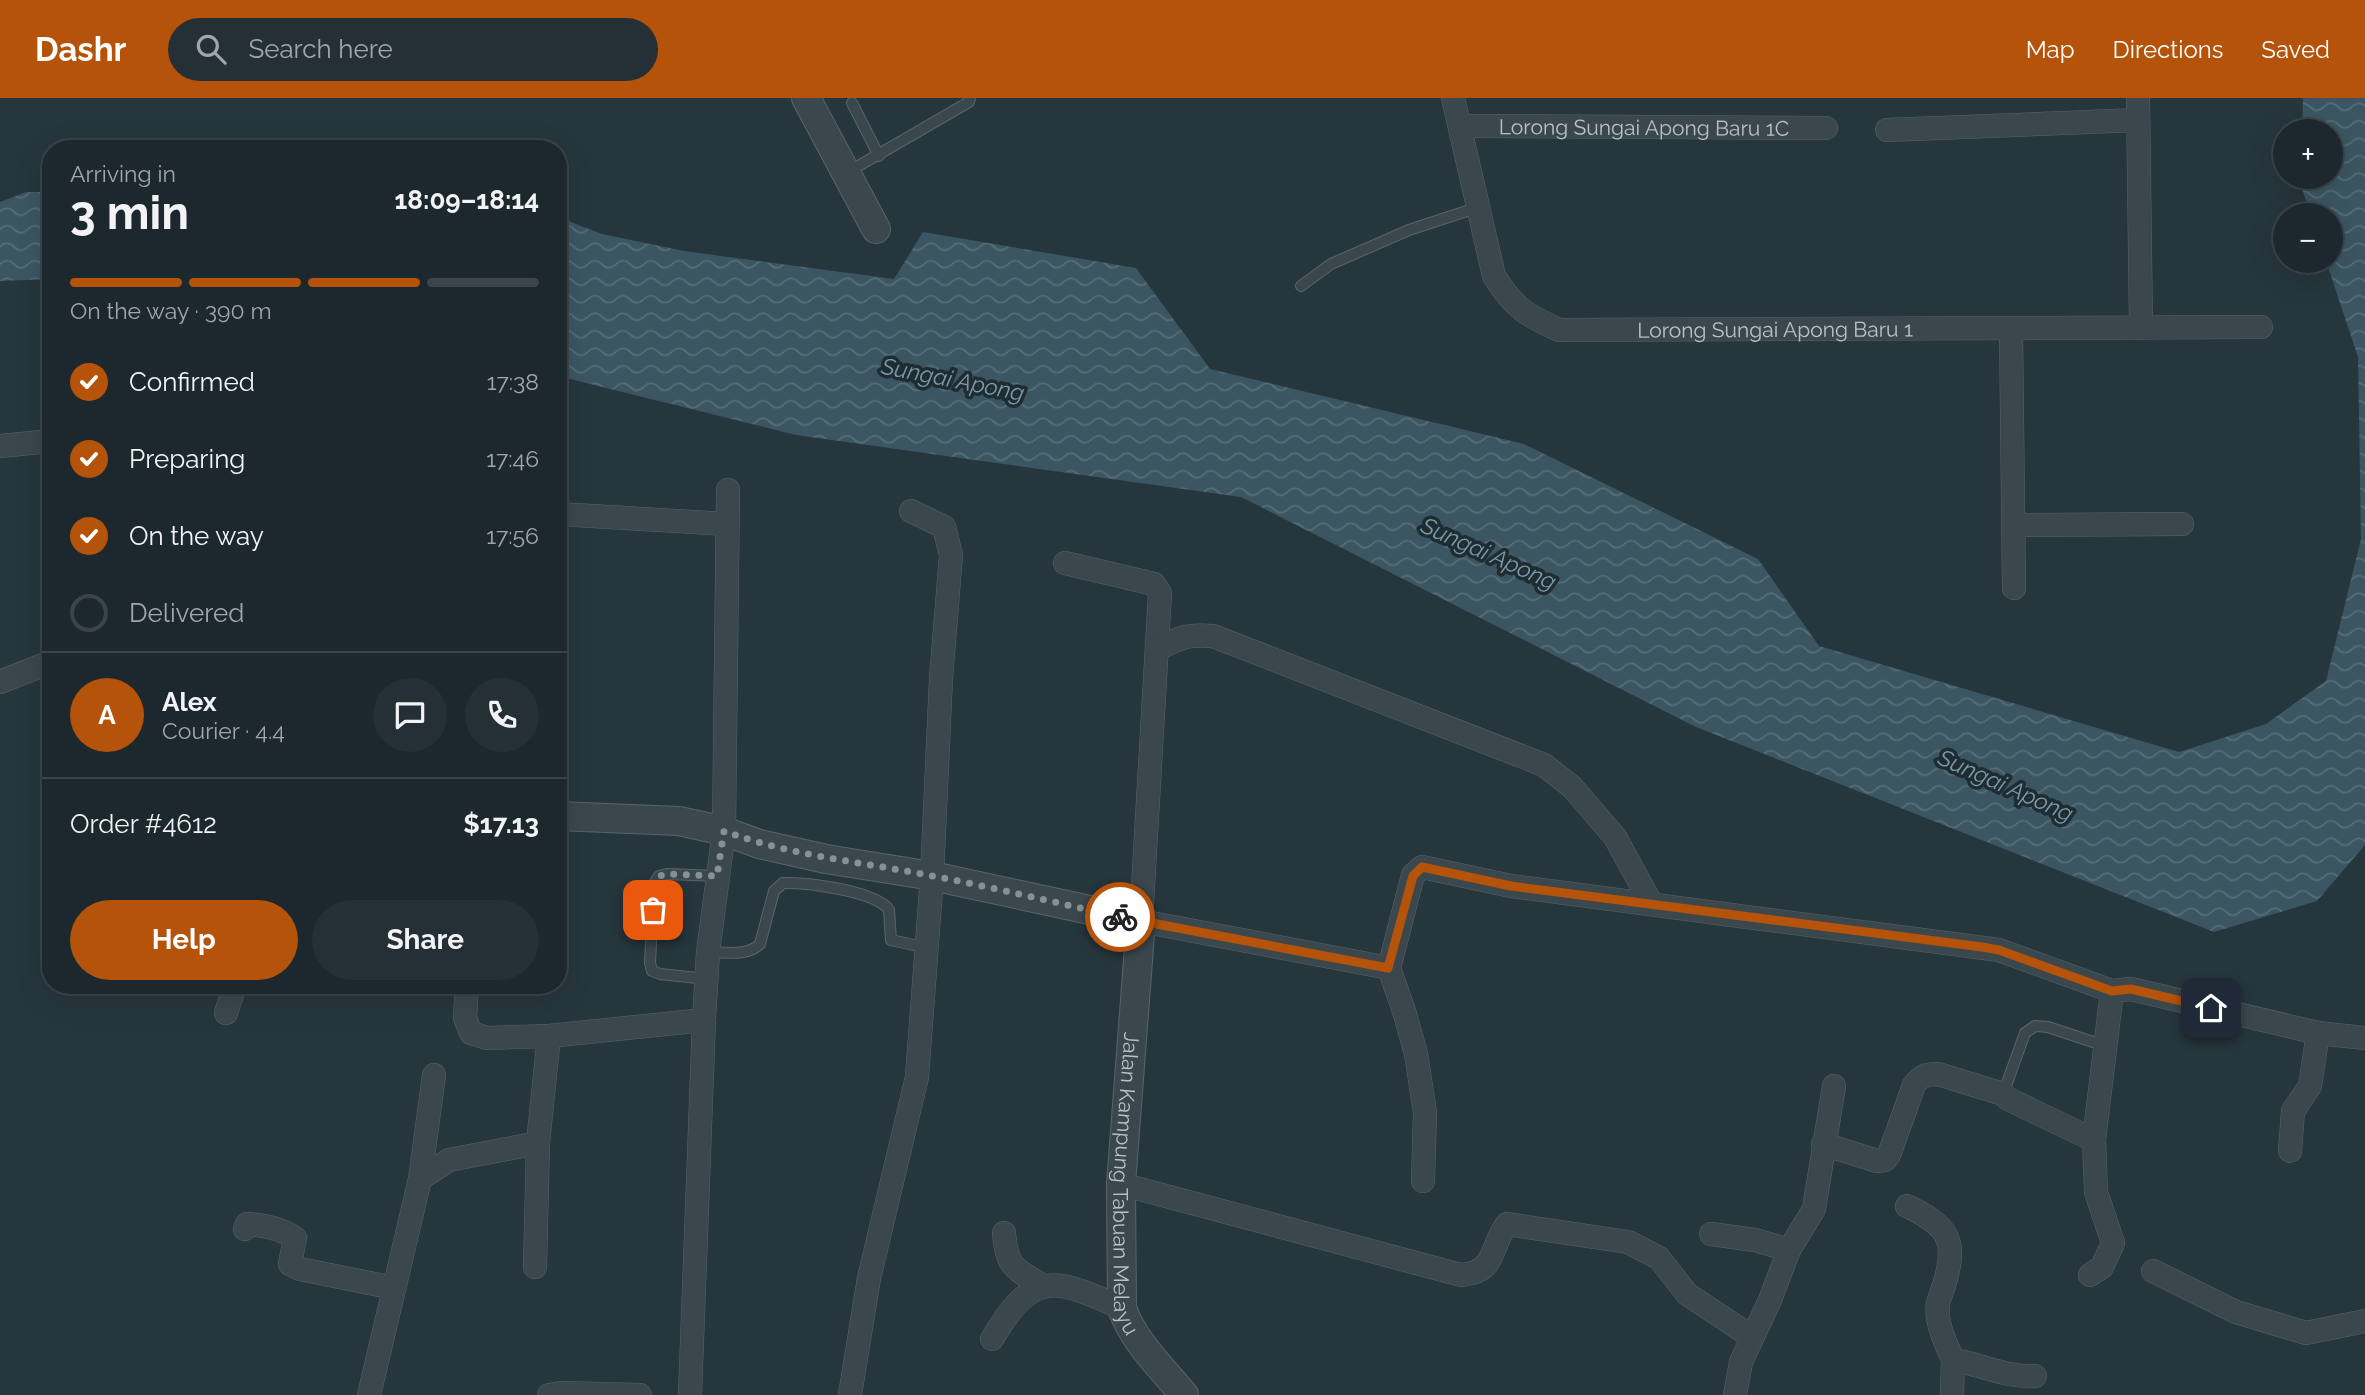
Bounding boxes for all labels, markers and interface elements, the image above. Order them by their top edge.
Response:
search box [168,18,658,81]
text: Dashr [35,30,126,69]
icon: search [192,30,230,68]
text: Search here [248,34,393,64]
text: Map [2026,35,2075,64]
text: Directions [2113,35,2223,64]
text: Saved [2261,35,2330,64]
street label: Lorong Sungai Apong Baru 1C [1499,114,1789,140]
map controls [2273,119,2343,273]
button: + [2273,119,2343,189]
text: Arriving in [70,160,176,187]
text: 18:09–18:14 [394,185,539,215]
text: 3 min [70,186,189,240]
button: − [2273,203,2343,273]
text: On the way · 390 m [70,297,272,324]
street label: Lorong Sungai Apong Baru 1 [1637,316,1913,342]
water label: Sungai Apong [878,352,1027,406]
icon: check [70,363,108,401]
text: Confirmed [129,367,255,397]
text: 17:38 [487,368,539,395]
icon: check [70,440,108,478]
text: Preparing [129,444,245,474]
text: 17:46 [486,445,539,472]
water label: Sungai Apong [1416,511,1561,595]
icon: check [70,517,108,555]
text: On the way [129,521,264,551]
text: 17:56 [486,522,539,549]
text: Delivered [129,598,244,628]
button: chat [373,678,447,752]
button: phone [465,678,539,752]
text: Alex [162,687,217,717]
text: A [98,700,116,730]
text: Courier · 4.4 [162,717,285,744]
water label: Sungai Apong [1933,743,2078,827]
text: Order #4612 [70,809,217,839]
text: $17.13 [463,809,539,839]
pin [623,880,683,940]
courier [1085,882,1155,952]
icon: bag [634,891,672,929]
icon: bike [1101,898,1139,936]
button: Help [70,900,298,980]
button: Share [312,900,539,980]
pin [2181,978,2241,1038]
icon: home [2192,989,2230,1027]
street label: Jalan Kampung Tabuan Melayu [1108,1031,1145,1339]

